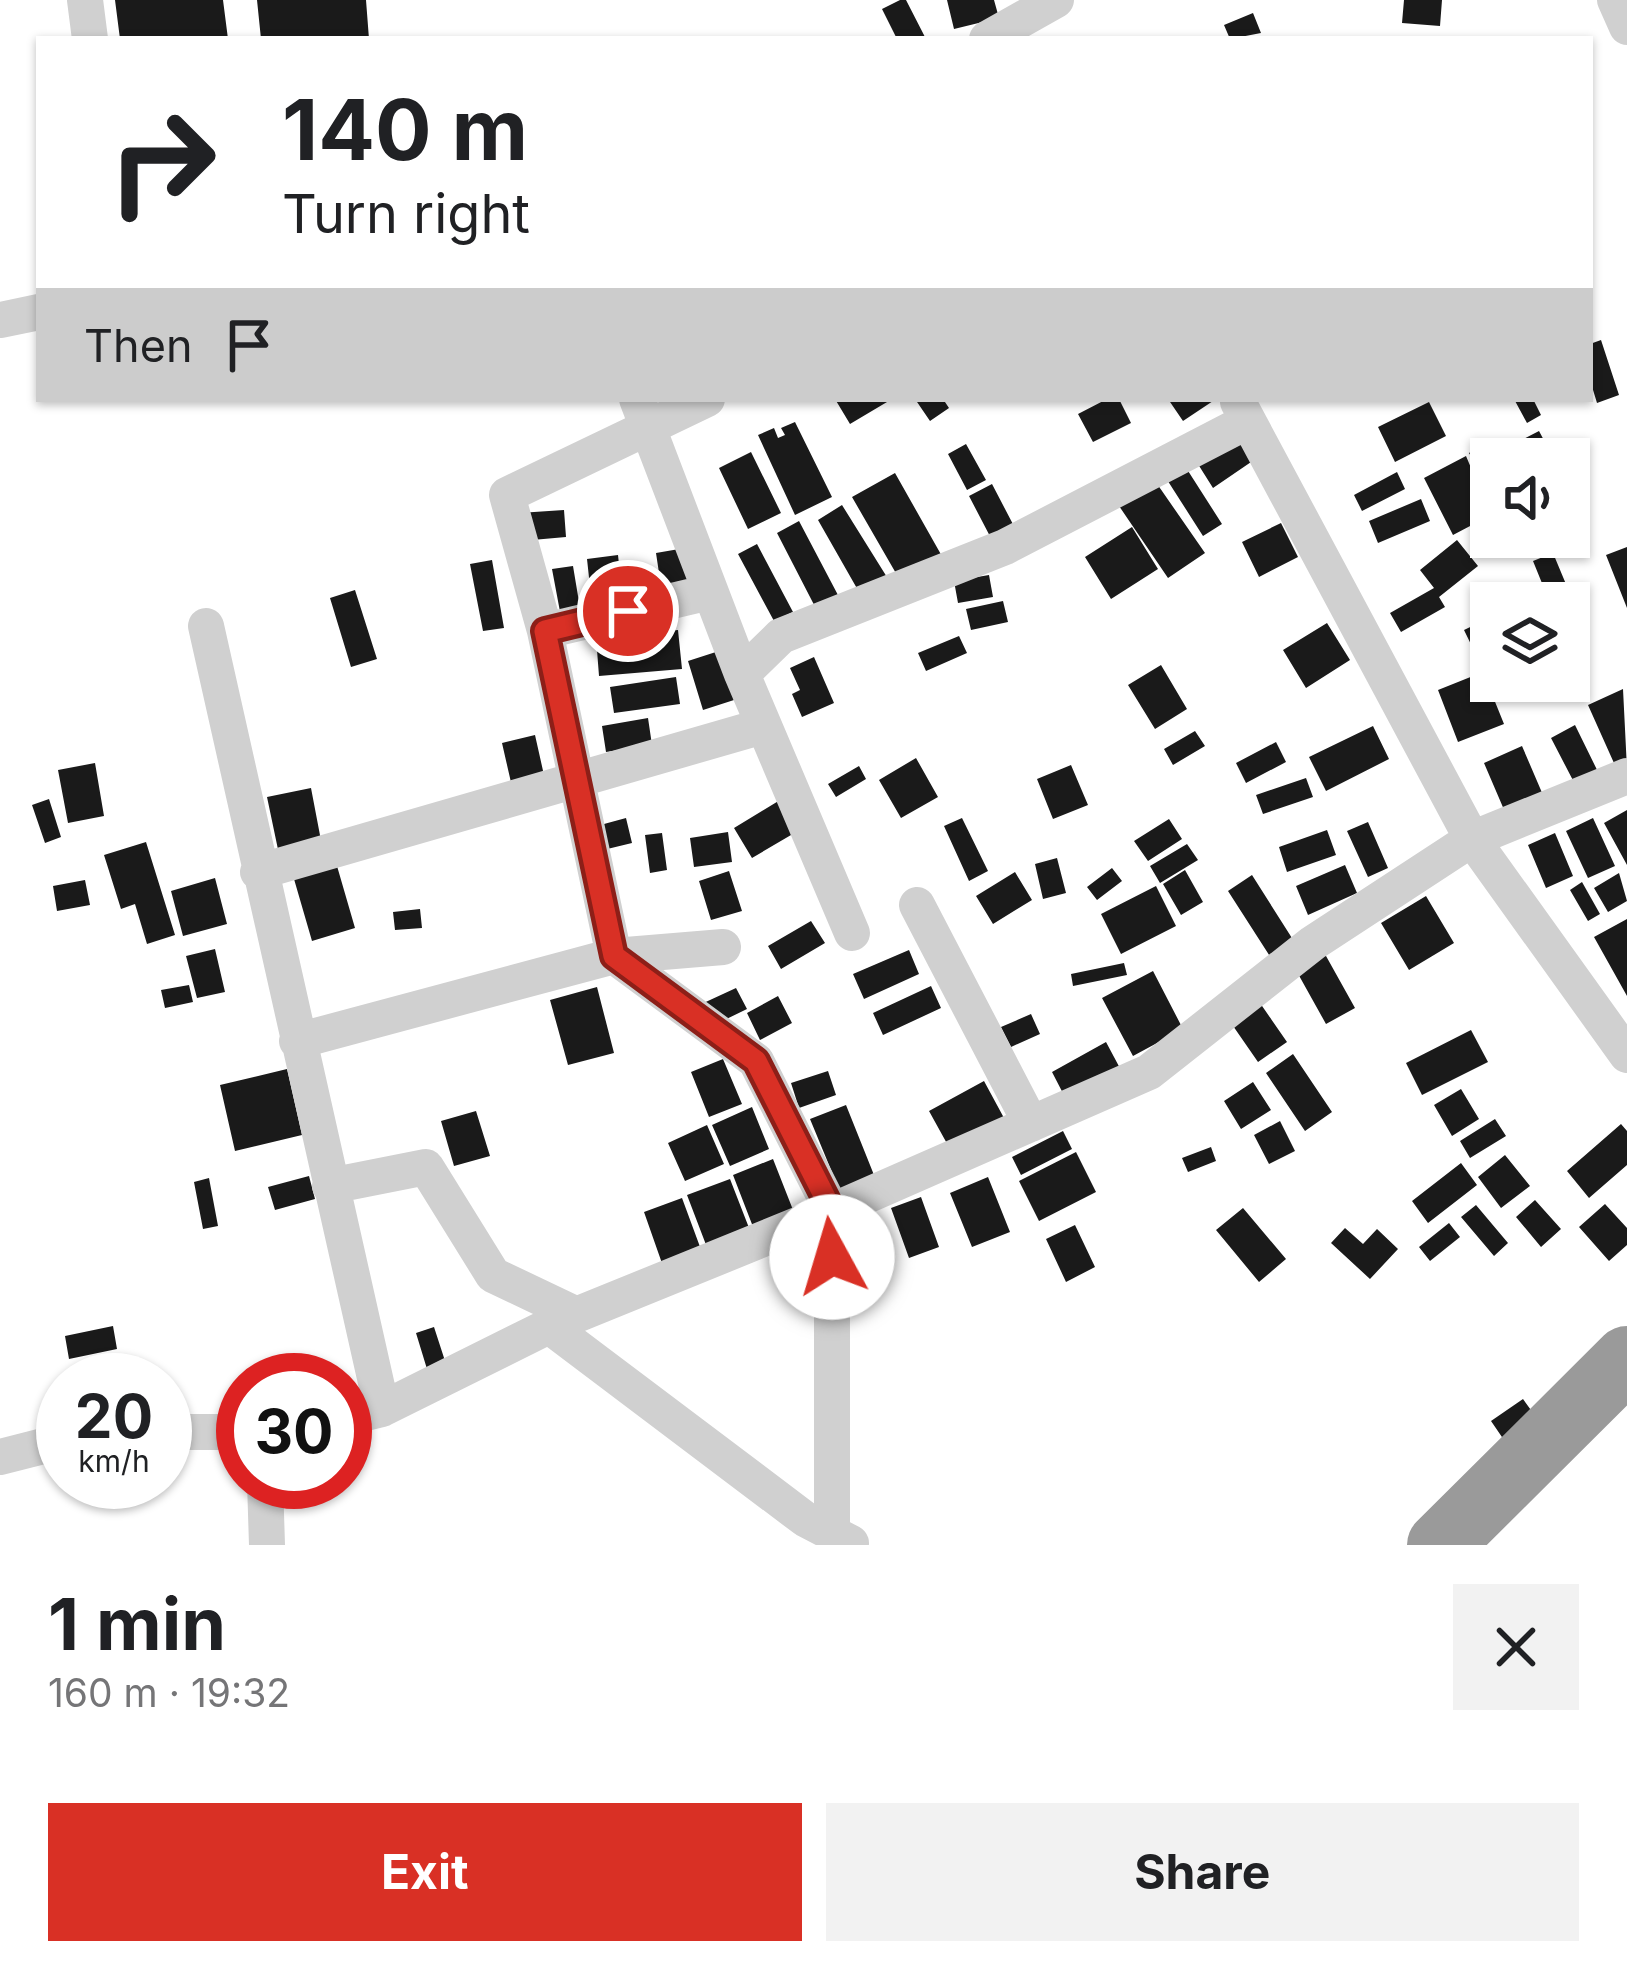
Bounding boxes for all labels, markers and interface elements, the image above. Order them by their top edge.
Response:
text: 140 m [282,79,528,180]
icon: right [84,84,240,240]
text: Turn right [282,181,530,246]
icon: arrive [216,312,282,378]
text: Then [84,318,192,373]
map controls [1470,438,1590,702]
button: sound [1470,438,1590,558]
pin [577,560,679,662]
icon: arrive [595,578,661,644]
button: layers [1470,582,1590,702]
position arrow [769,1194,895,1320]
speed limit sign: 30 [216,1353,372,1509]
text: 20 [75,1380,153,1452]
text: km/h [78,1443,150,1479]
text: 1 min [48,1580,226,1667]
button: close [1453,1584,1579,1710]
text: 160 m · 19:32 [48,1669,290,1716]
button: Exit [48,1803,802,1941]
button: Share [826,1803,1579,1941]

